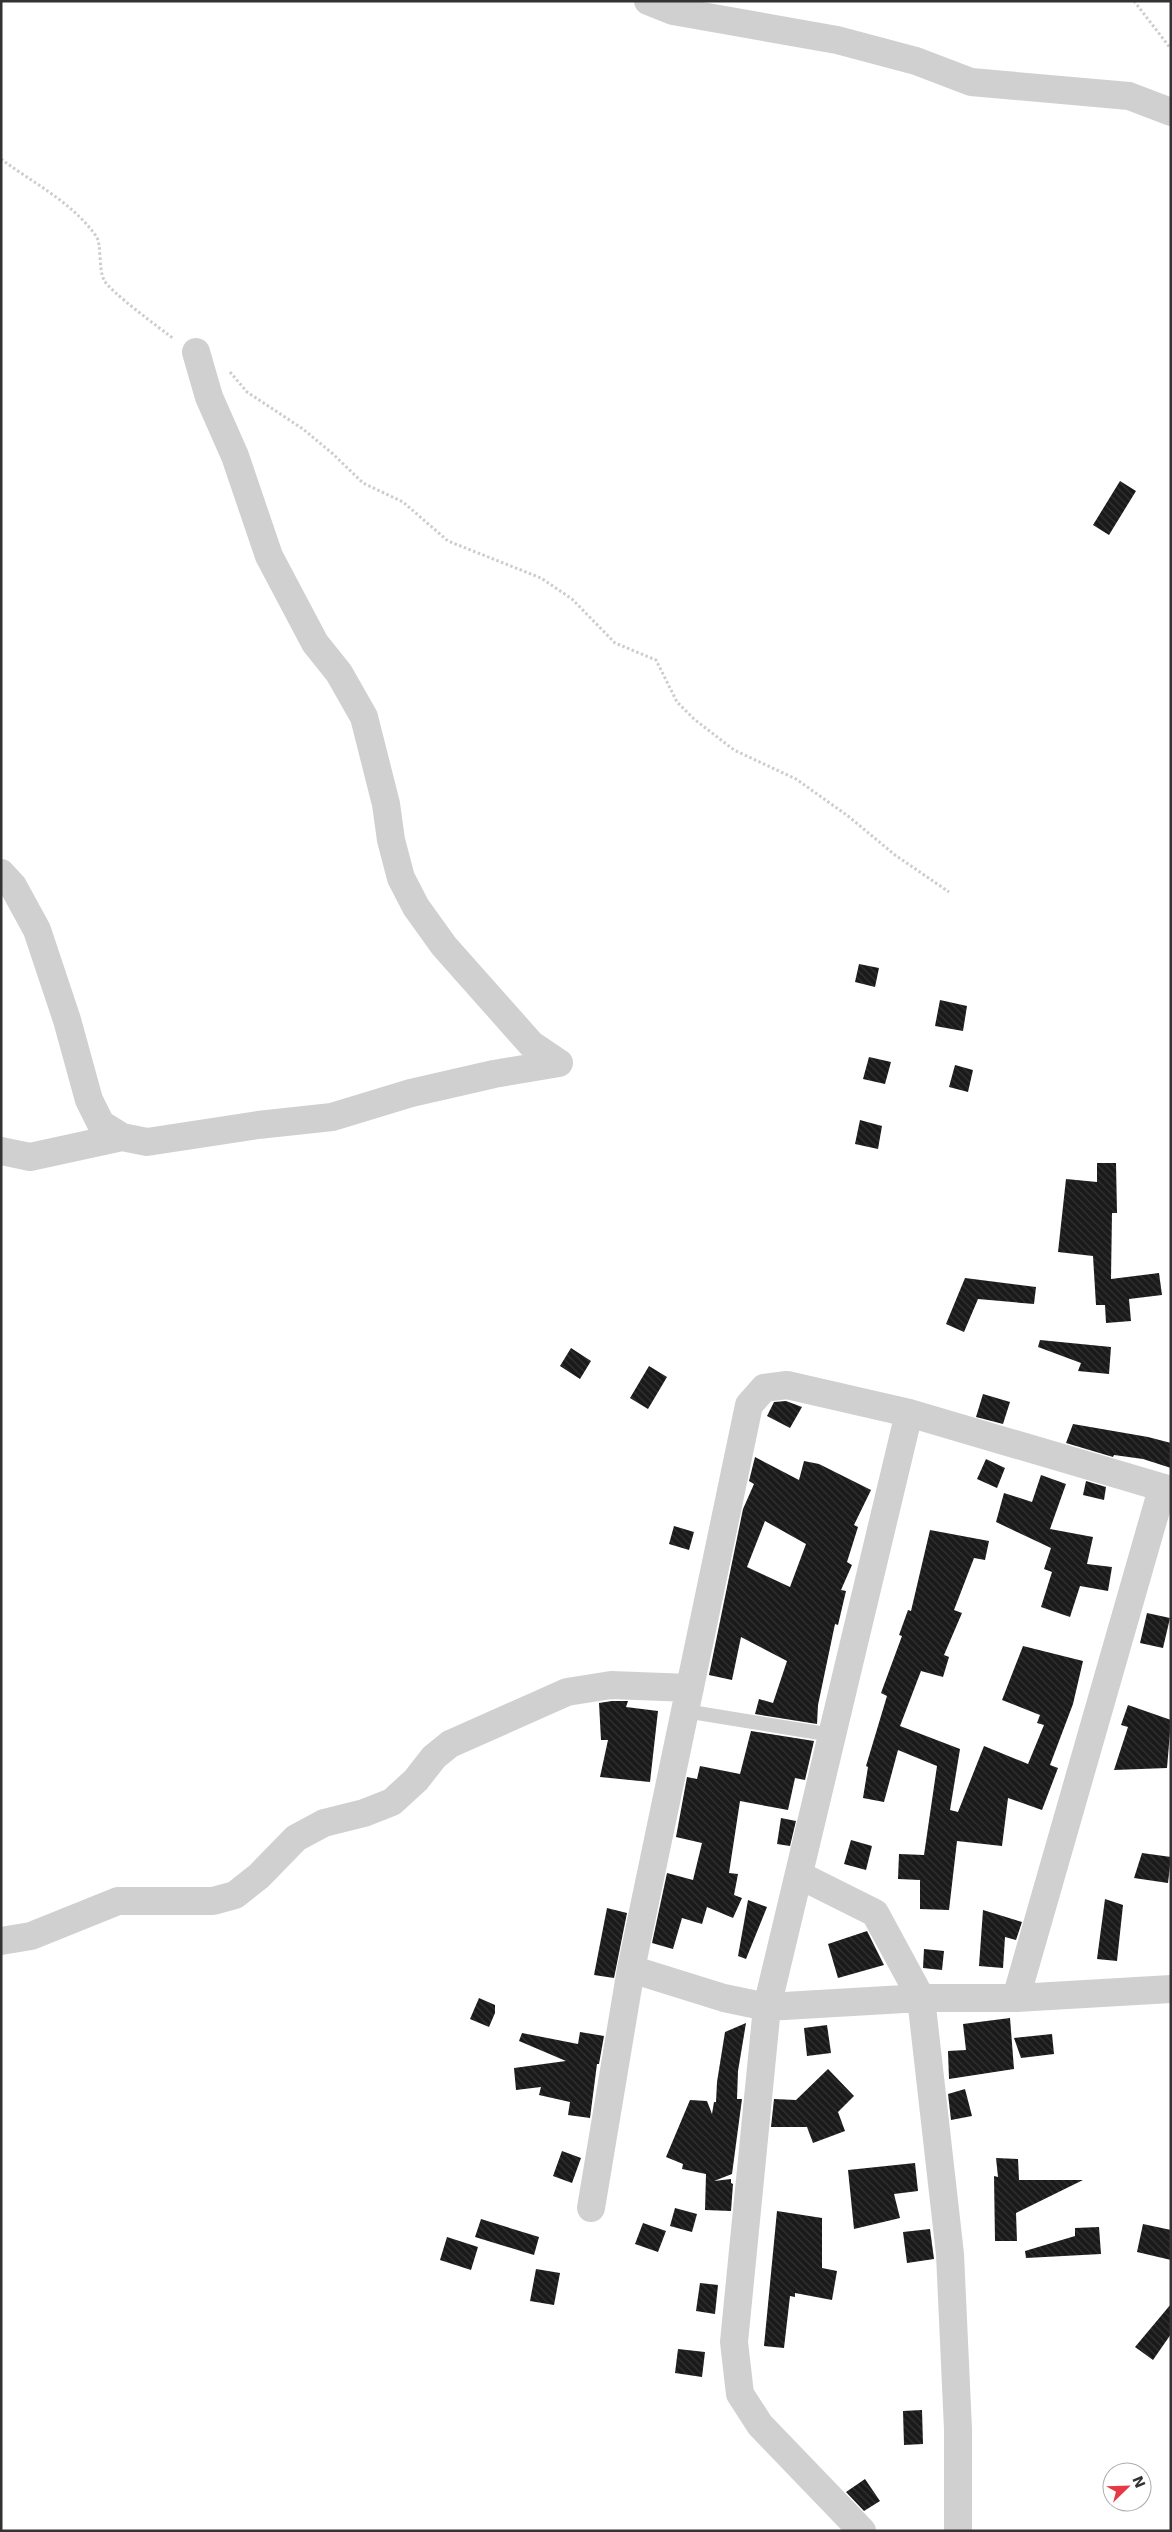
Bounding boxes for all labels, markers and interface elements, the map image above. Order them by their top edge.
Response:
north arrow [1102,2462,1152,2512]
text: N [1129,2473,1149,2490]

